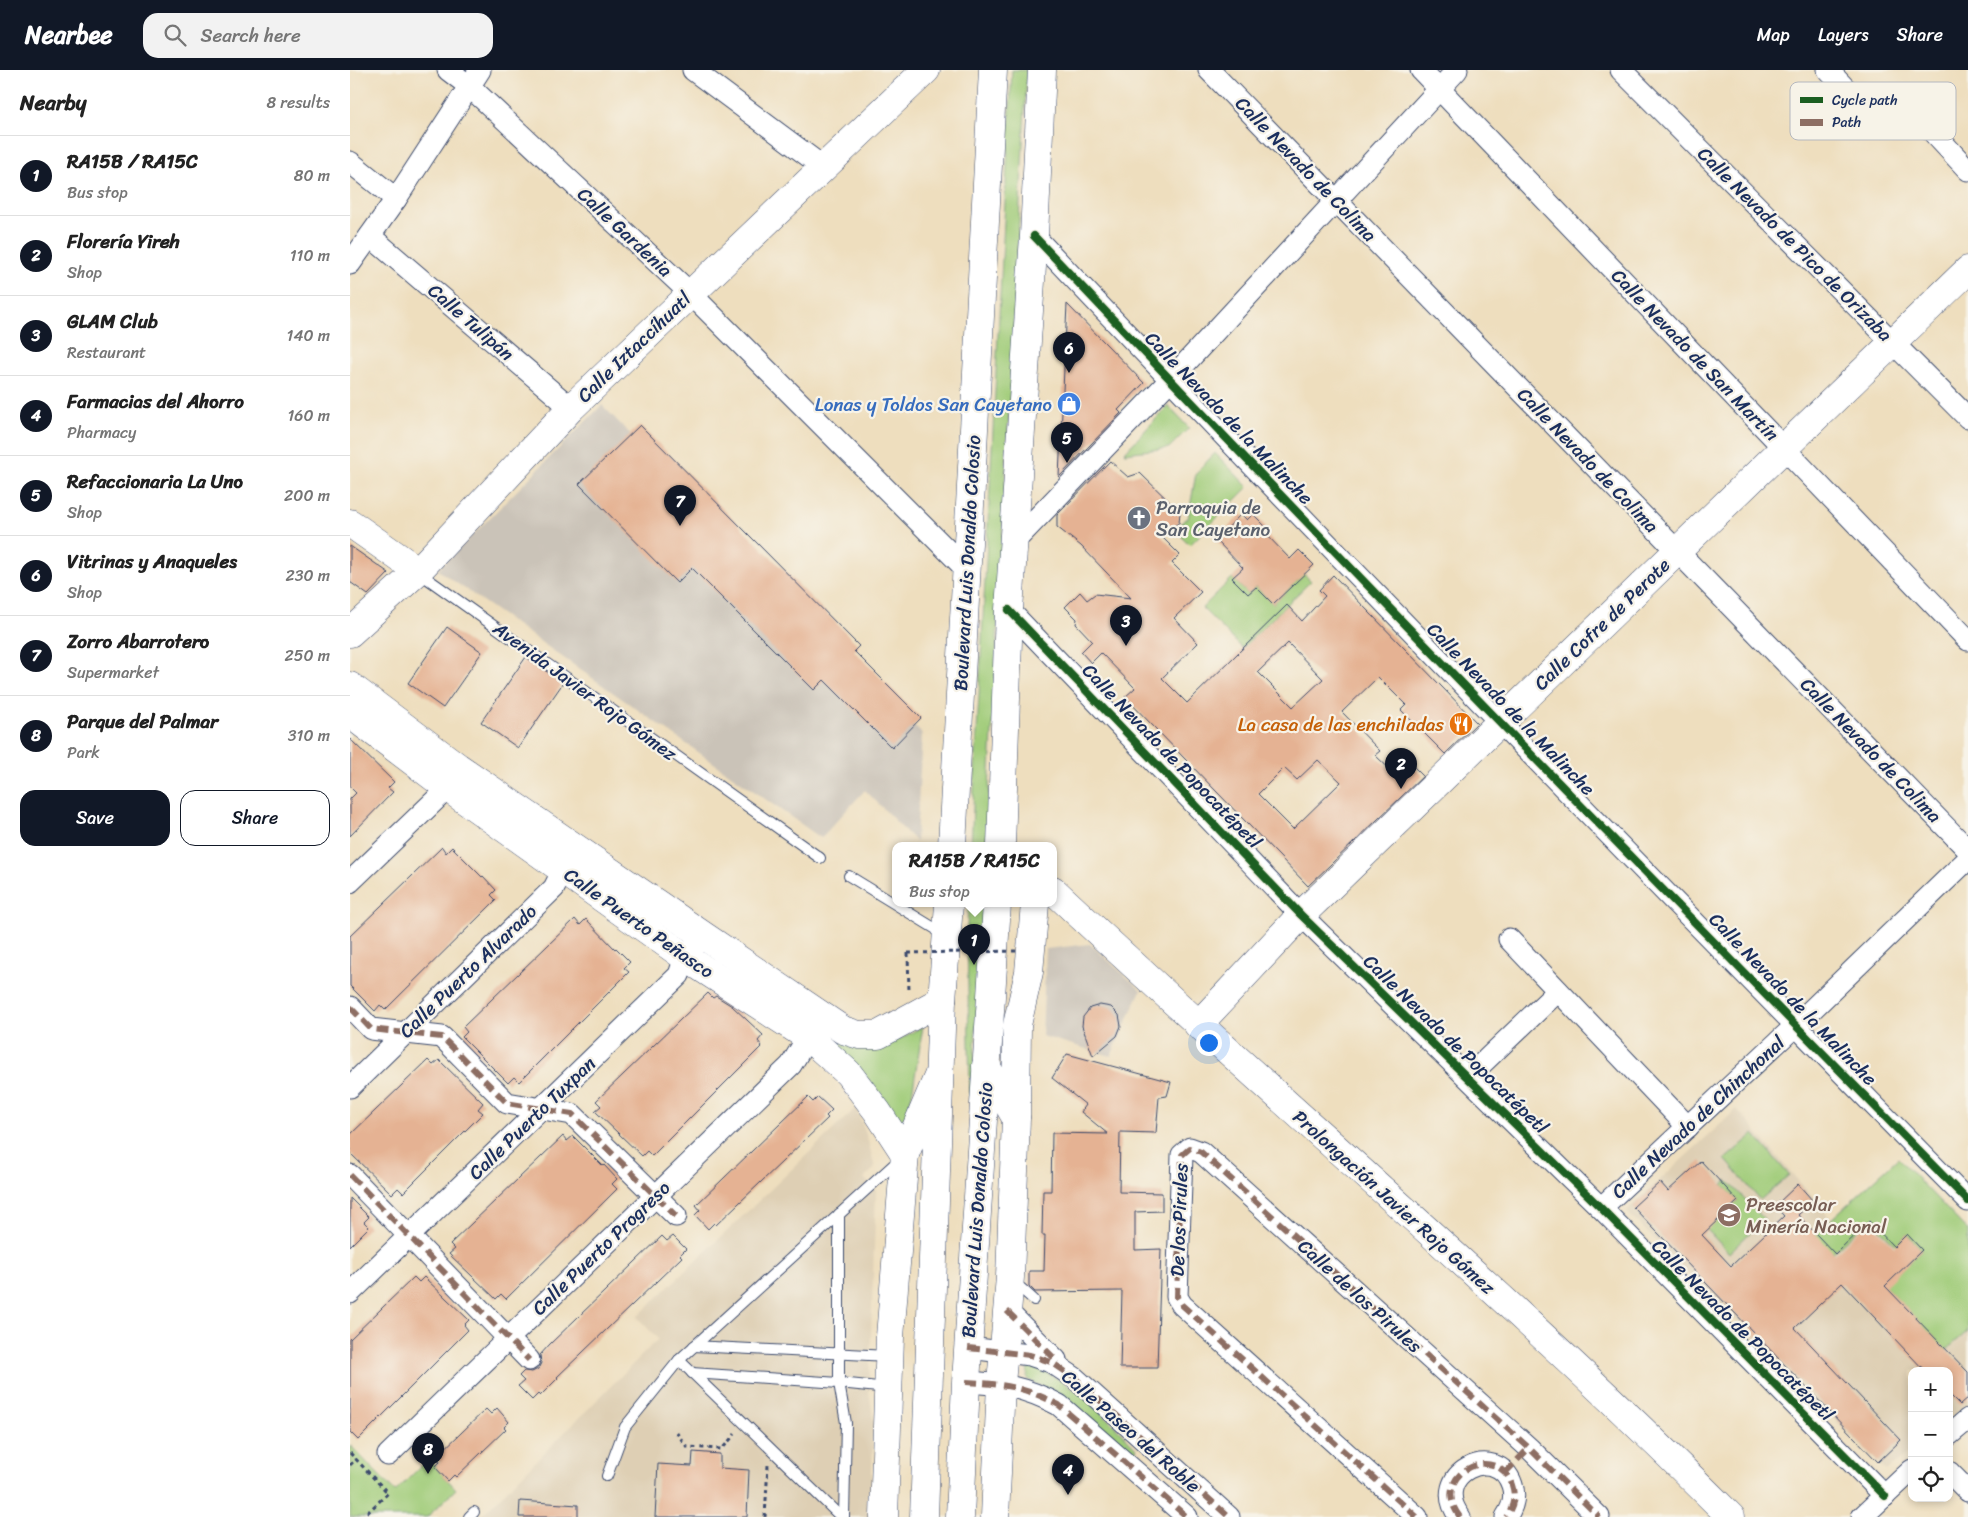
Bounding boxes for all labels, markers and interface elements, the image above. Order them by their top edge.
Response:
search box [143,13,493,58]
text: Nearbee [25,14,113,56]
text: Search here [201,19,301,52]
text: Map [1757,19,1790,51]
text: Layers [1818,19,1869,51]
text: Share [1897,19,1943,51]
icon: search [161,21,189,49]
legend [1790,82,1956,140]
text: Nearby [20,84,86,122]
text: 8 results [267,88,330,117]
street label: Calle Nevado de Colima [1227,88,1385,250]
text: Cycle path [1832,88,1898,113]
text: Path [1832,110,1861,135]
street label: Calle Nevado de Pico de Orizaba [1690,139,1901,350]
text: RA15B / RA15C [67,145,198,178]
text: 1 [33,161,39,190]
text: 80 m [294,161,330,190]
text: Bus stop [67,178,128,207]
street label: Calle Gardenia [570,179,681,286]
text: Florería Yireh [67,225,180,258]
text: 2 [31,241,41,270]
text: 110 m [290,241,330,270]
text: Shop [67,258,102,287]
street label: Calle Nevado de San Martín [1603,261,1787,449]
street label: Calle Tulipán [420,275,522,369]
street label: Calle Iztaccíhuatl [569,283,699,411]
text: GLAM Club [67,305,158,338]
text: 3 [32,321,40,350]
text: 140 m [287,321,330,350]
street label: Calle Nevado de la Malinche [1137,323,1321,513]
pin: 6 [1053,332,1085,373]
text: Restaurant [67,338,146,367]
street label: Calle Nevado de Colima [1509,379,1667,541]
text: Farmacias del Ahorro [67,385,244,418]
place label: Lonas y Toldos San Cayetano [815,388,1052,421]
shop icon: Lonas y Toldos San Cayetano [1056,391,1082,417]
text: 4 [31,401,41,430]
text: 160 m [287,401,330,430]
text: Pharmacy [67,418,136,447]
pin: 5 [1051,422,1083,463]
street label: Boulevard Luis Donaldo Colosio [944,434,990,692]
text: Refaccionaria La Uno [67,465,243,498]
text: 5 [31,481,41,510]
text: 200 m [284,481,330,510]
pin: 7 [664,485,696,526]
place label: Parroquia de San Cayetano [1156,491,1271,546]
text: Shop [67,498,102,527]
church icon: Parroquia de San Cayetano [1126,505,1152,531]
text: Vitrinas y Anaqueles [67,545,237,578]
street label: Calle Cofre de Perote [1526,550,1678,698]
text: 6 [31,561,41,590]
text: 230 m [285,561,330,590]
text: Shop [67,578,102,607]
pin: 3 [1110,605,1142,646]
street label: Avenida Javier Rojo Gómez [485,612,685,770]
street label: Calle Nevado de la Malinche [1419,614,1603,804]
text: Zorro Abarrotero [67,625,209,658]
text: 7 [31,641,41,670]
text: 250 m [284,641,330,670]
street label: Calle Nevado de Popocatépetl [1074,655,1270,857]
text: Supermarket [67,658,159,687]
street label: Calle Nevado de Colima [1792,669,1950,831]
text: Parque del Palmar [67,705,218,738]
place label: La casa de las enchiladas [1238,708,1444,741]
restaurant icon: La casa de las enchiladas [1448,711,1474,737]
text: 8 [31,721,41,750]
text: 310 m [288,721,330,750]
text: Park [67,738,100,767]
pin: 2 [1385,748,1417,789]
button: Save [20,790,170,846]
button: Share [180,790,330,846]
popup [892,842,1057,907]
text: RA15B / RA15C [909,844,1040,877]
street label: Calle Puerto Peñasco [557,859,721,987]
text: Bus stop [909,877,970,906]
street label: Calle Puerto Alvarado [391,896,545,1046]
street label: Calle Nevado de la Malinche [1701,904,1885,1094]
pin: 1 [958,924,990,965]
street label: Calle Nevado de Popocatépetl [1355,946,1557,1142]
street label: Calle Nevado de Chinchonal [1603,1027,1793,1207]
your location [1196,1030,1222,1056]
street label: Calle Puerto Tuxpan [460,1048,604,1188]
street label: Boulevard Luis Donaldo Colosio [952,1081,1002,1339]
street label: Prolongación Javier Rojo Gómez [1285,1101,1504,1303]
street label: De los Pirules [1161,1162,1197,1277]
street label: Calle Puerto Progreso [524,1172,679,1323]
place label: Preescolar Minería Nacional [1746,1188,1887,1243]
school or university icon: Preescolar Minería Nacional [1716,1202,1742,1228]
street label: Calle de los Pirules [1290,1231,1430,1361]
street label: Calle Nevado de Popocatépetl [1644,1231,1843,1430]
street label: Calle Paseo del Roble [1054,1361,1208,1501]
map controls [1908,1367,1953,1502]
button: + [1908,1367,1953,1412]
button: − [1908,1412,1953,1457]
pin: 8 [412,1433,444,1474]
pin: 4 [1052,1454,1084,1495]
button: locate [1908,1457,1953,1502]

